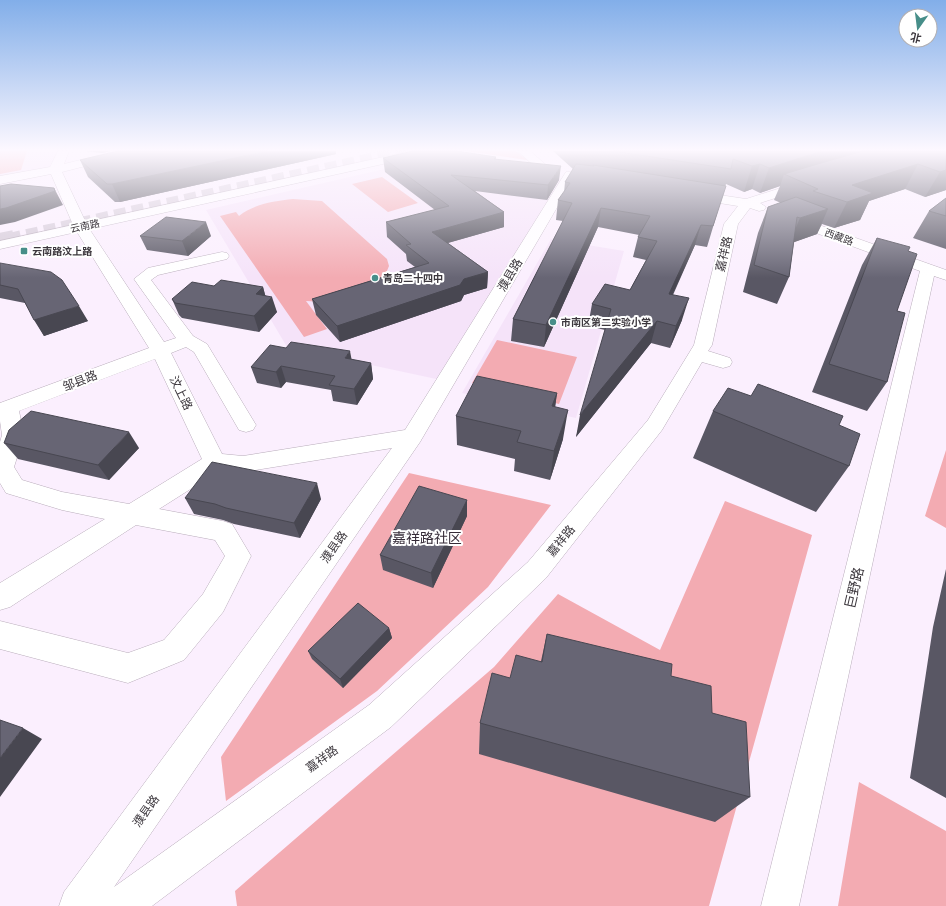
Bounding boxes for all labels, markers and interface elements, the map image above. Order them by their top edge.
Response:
north arrow [898,8,938,48]
text: 北 [909,30,923,45]
street label: 云南路 [69,218,101,234]
street label: 西藏路 [823,227,855,247]
street label: 嘉祥路 [713,235,735,273]
marker: 云南路汶上路 [19,246,29,256]
place label: 云南路汶上路 [32,246,93,257]
street label: 濮县路 [495,256,525,294]
marker: 青岛二十四中 [370,273,380,283]
place label: 青岛二十四中 [383,273,443,284]
marker: 市南区第二实验小学 [548,317,558,327]
place label: 市南区第二实验小学 [561,317,651,328]
street label: 邹县路 [61,368,99,394]
street label: 汶上路 [167,374,195,412]
street label: 嘉祥路 [544,523,578,559]
street label: 濮县路 [318,528,350,566]
district label: 嘉祥路社区 [392,530,462,546]
street label: 巨野路 [841,566,867,610]
street label: 嘉祥路 [303,743,341,775]
street label: 濮县路 [130,792,162,830]

